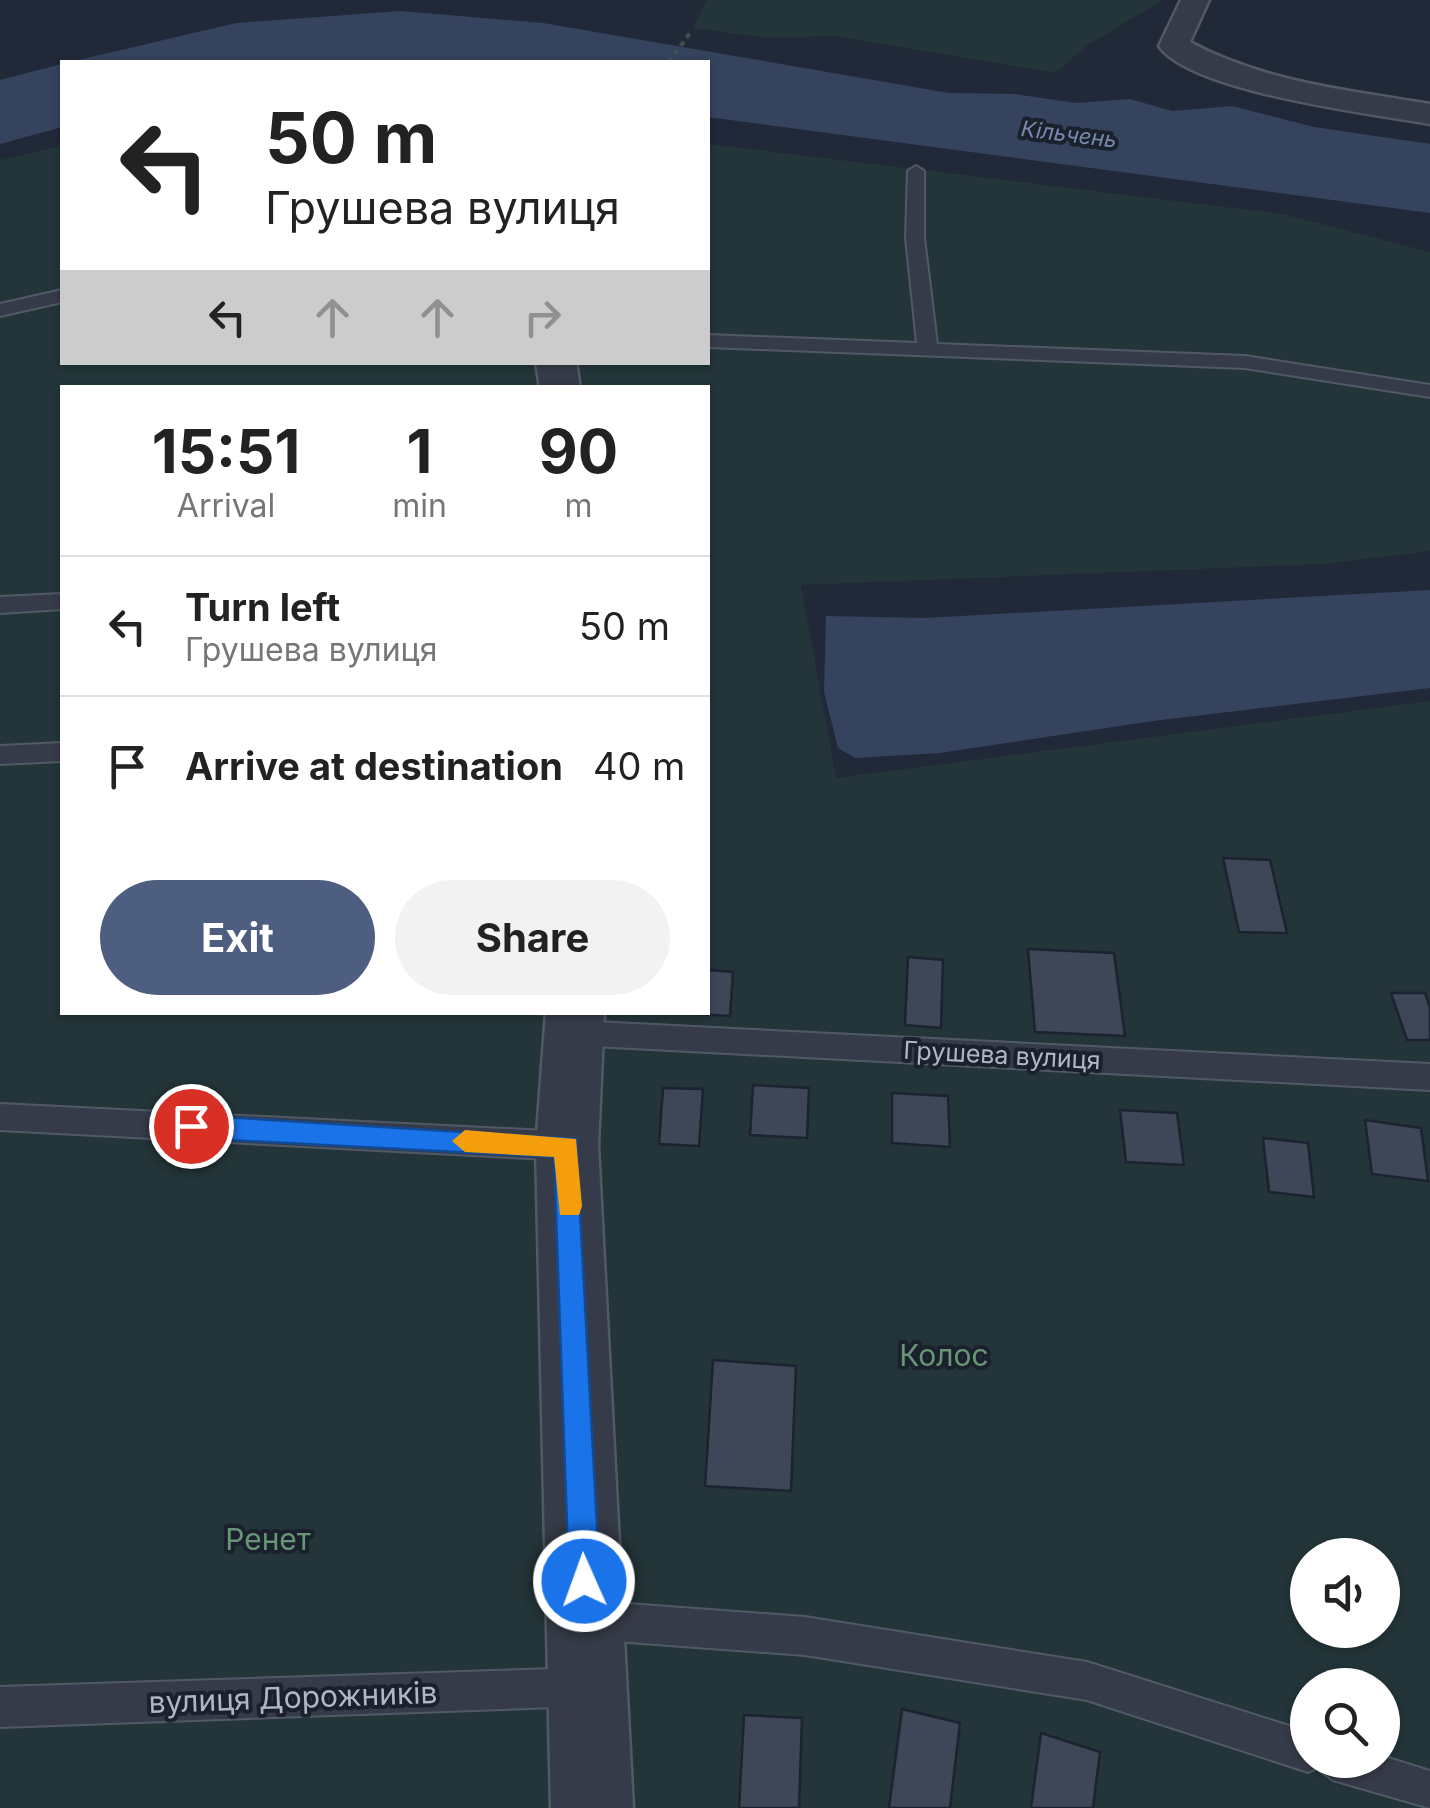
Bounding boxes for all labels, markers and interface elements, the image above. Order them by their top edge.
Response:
text: 50 m [265,95,437,180]
icon: left [100,100,230,230]
water label: Кільчень [1020,115,1118,153]
text: Грушева вулиця [265,180,620,235]
icon: left [200,290,255,345]
icon: ahead [305,290,360,345]
icon: ahead [410,290,465,345]
icon: right [515,290,570,345]
text: 15:51 [152,415,300,487]
text: 1 [407,415,432,487]
text: 90 [539,415,618,487]
text: Arrival [177,486,275,525]
text: min [392,486,447,525]
text: m [564,486,592,525]
text: Turn left [185,584,340,630]
icon: left [100,599,155,654]
text: 50 m [579,603,670,649]
text: Грушева вулиця [185,630,437,669]
icon: arrive [100,739,155,794]
text: Arrive at destination [185,743,563,789]
text: 40 m [593,743,685,789]
button: Exit [100,880,375,995]
button: Share [395,880,670,995]
street label: Грушева вулиця [903,1035,1101,1075]
pin [149,1084,234,1169]
icon: arrive [164,1099,219,1154]
park label: Колос [899,1337,989,1373]
park label: Ренет [225,1521,311,1557]
position arrow [532,1529,636,1633]
map controls [1290,1538,1400,1778]
button: sound [1290,1538,1400,1648]
button: search [1290,1668,1400,1778]
street label: вулиця Дорожників [148,1674,438,1720]

